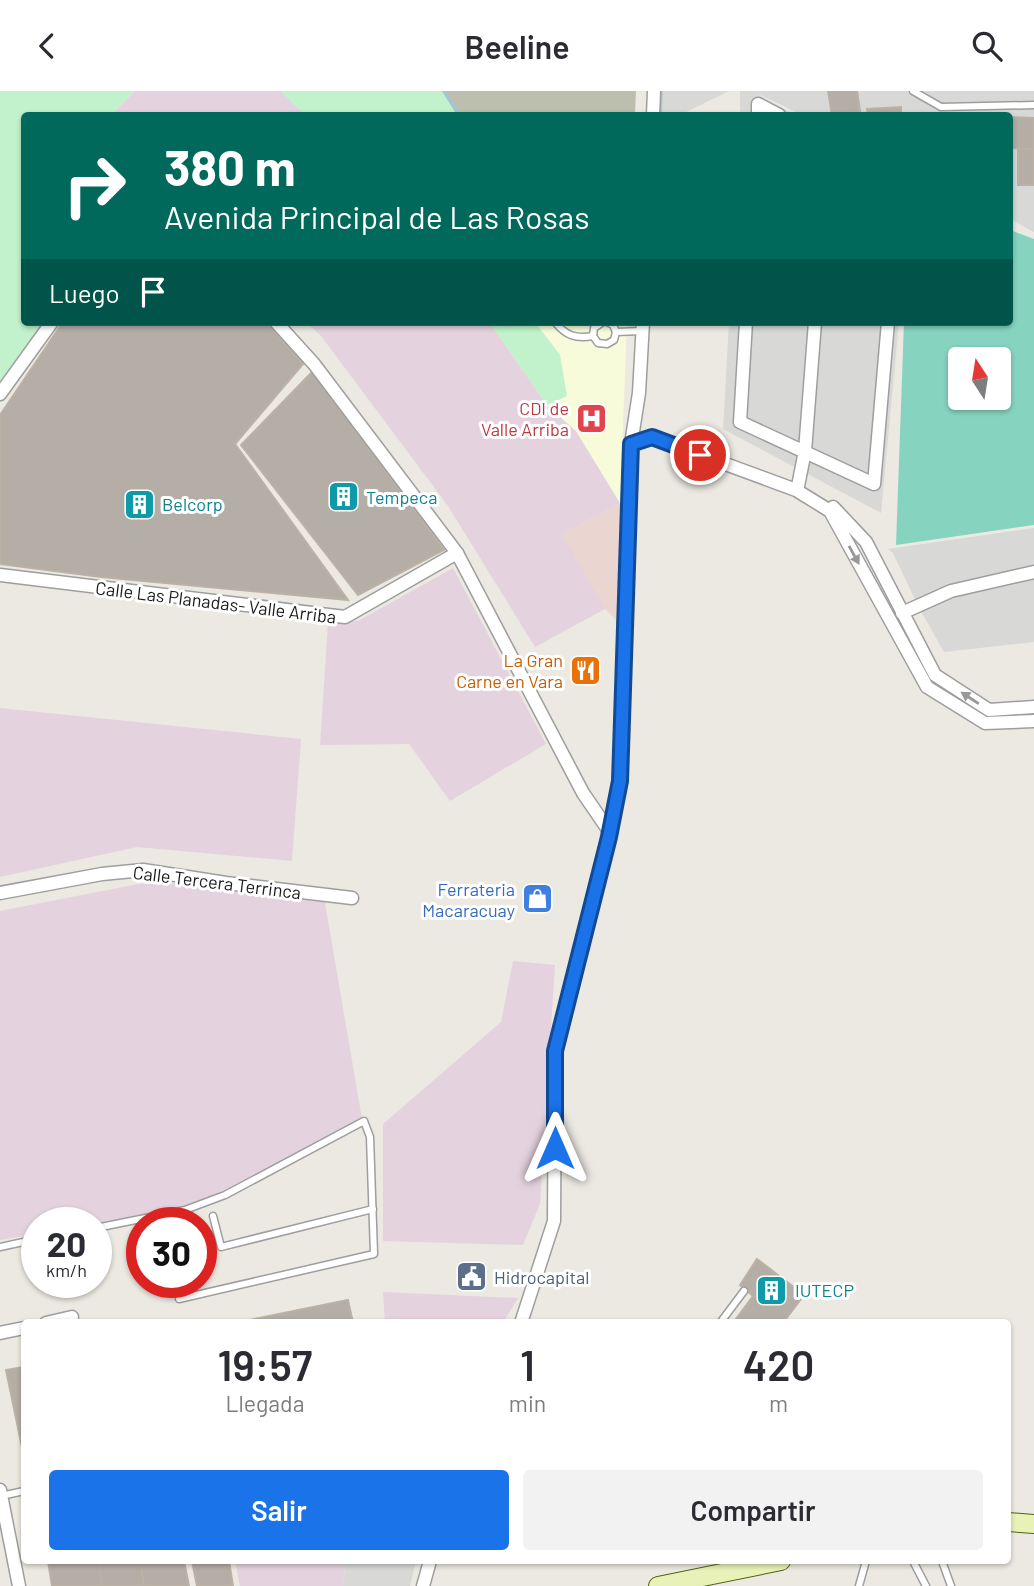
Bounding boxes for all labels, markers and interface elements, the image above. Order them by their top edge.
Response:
icon: back [28,27,66,65]
text: Beeline [465,27,569,65]
icon: search [968,27,1006,65]
text: 380 m [164,137,296,196]
icon: right [49,140,140,231]
text: Avenida Principal de Las Rosas [164,197,590,235]
icon: arrive [134,273,172,311]
text: Luego [49,277,120,308]
north arrow [948,347,1012,409]
map controls [948,347,1011,410]
place label: CDI de Valle Arriba [481,397,569,440]
hospital icon: CDI de Valle Arriba [575,401,609,435]
pin [670,425,730,485]
icon: arrive [681,436,719,474]
building icon: Tempeca [326,480,360,514]
place label: Tempeca [366,486,437,508]
building icon: Belcorp [122,487,156,521]
place label: Belcorp [162,493,223,515]
one-way arrow [847,545,859,565]
street label: Calle Las Planadas- Valle Arriba [94,576,338,628]
place label: La Gran Carne en Vara [456,649,563,692]
restaurant icon: La Gran Carne en Vara [569,653,603,687]
one-way arrow [960,692,979,705]
street label: Calle Tercera Terrinca [132,861,302,903]
place label: Ferrateria Macaracuay [422,878,515,921]
shop icon: Ferrateria Macaracuay [521,882,555,916]
position arrow [518,1111,592,1185]
speed limit sign: 30 [126,1207,217,1298]
text: 20 [47,1222,86,1264]
text: km/h [46,1259,87,1281]
public building icon: Hidrocapital [454,1260,488,1294]
place label: Hidrocapital [494,1266,589,1288]
building icon: IUTECP [755,1273,789,1307]
place label: IUTECP [795,1279,854,1301]
text: 19:57 [218,1339,312,1389]
text: 1 [520,1339,535,1389]
text: 420 [743,1339,814,1389]
text: Llegada [225,1389,304,1417]
text: min [509,1389,546,1417]
text: m [769,1389,788,1417]
button: Salir [49,1470,509,1550]
button: Compartir [523,1470,983,1550]

